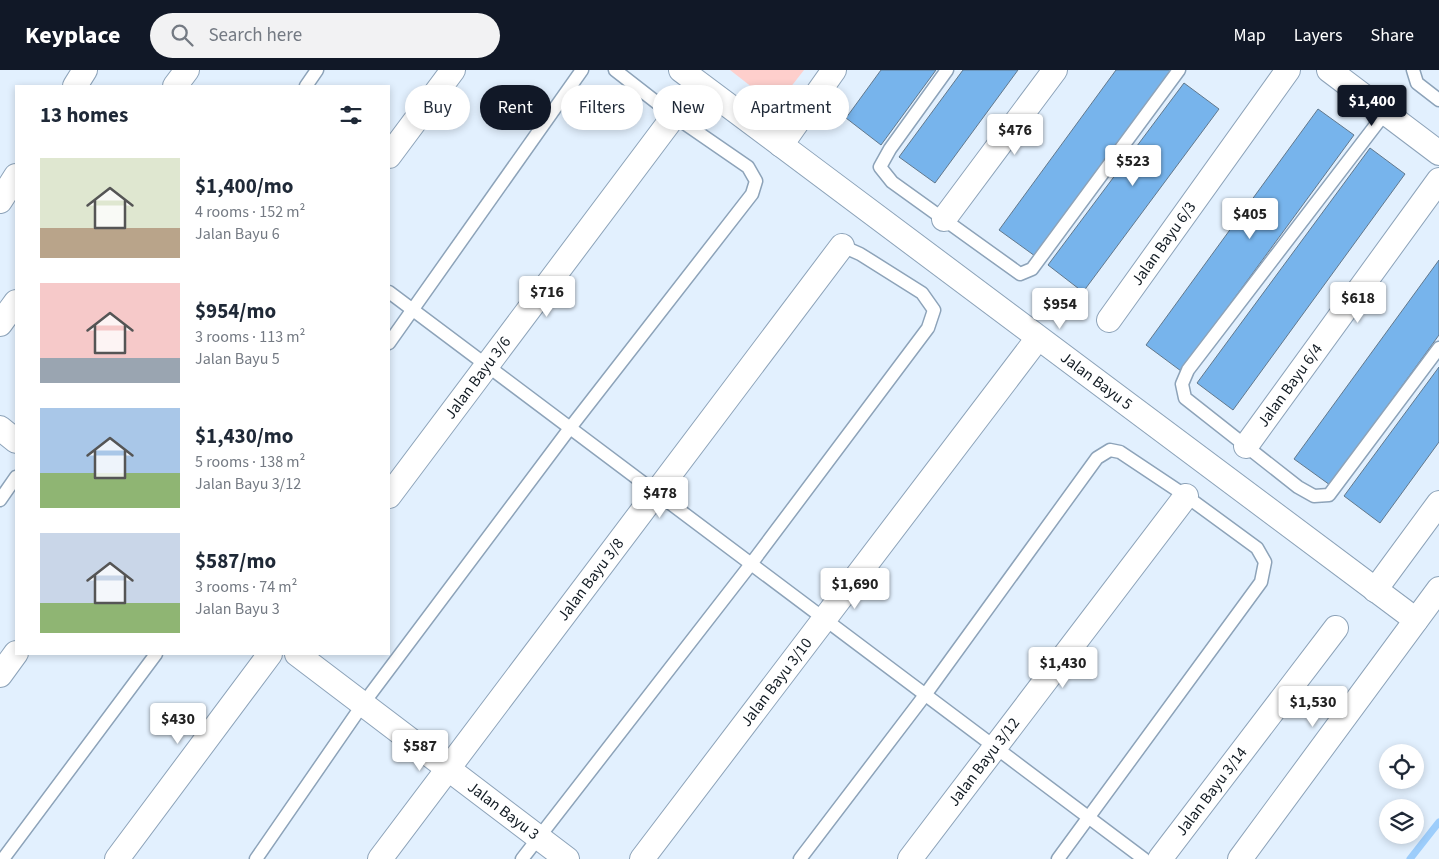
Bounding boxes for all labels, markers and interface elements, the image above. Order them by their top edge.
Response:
search box [150,13,500,58]
text: Keyplace [25,18,120,53]
icon: search [168,21,196,49]
text: Search here [208,22,302,49]
text: Map [1234,23,1266,48]
text: Layers [1294,23,1343,48]
text: Share [1371,23,1414,48]
chip: Buy [405,85,470,130]
chip: Rent [480,85,551,130]
chip: Filters [561,85,643,130]
chip: New [653,85,723,130]
chip: Apartment [733,85,849,130]
pin: $1,400 [1331,85,1413,127]
text: $1,400 [1348,90,1396,112]
text: 13 homes [40,100,128,130]
icon: filters [337,101,365,129]
pin: $476 [985,114,1045,156]
text: $476 [998,119,1032,141]
pin: $523 [1103,144,1163,187]
text: $523 [1116,150,1150,172]
text: $1,400/mo [195,171,294,201]
icon: home [80,178,140,238]
street label: Jalan Bayu 6/3 [1126,197,1201,290]
pin: $405 [1220,198,1280,240]
text: 4 rooms · 152 m² [195,201,305,223]
text: $405 [1233,203,1267,225]
text: Jalan Bayu 6 [195,223,280,245]
pin: $716 [517,276,577,318]
text: $716 [530,281,564,303]
pin: $618 [1328,282,1388,324]
text: $618 [1341,287,1375,309]
pin: $954 [1030,288,1090,330]
text: $954 [1043,293,1077,315]
text: $954/mo [195,296,276,326]
icon: home [80,303,140,363]
text: 3 rooms · 113 m² [195,326,305,348]
street label: Jalan Bayu 3/6 [440,332,516,424]
street label: Jalan Bayu 6/4 [1252,339,1328,432]
street label: Jalan Bayu 5 [1056,347,1137,415]
text: Jalan Bayu 5 [195,348,280,370]
text: $1,430/mo [195,421,294,451]
icon: home [80,428,140,488]
text: 5 rooms · 138 m² [195,451,305,473]
text: Jalan Bayu 3/12 [195,473,301,495]
pin: $478 [630,476,690,519]
text: $478 [643,482,677,504]
street label: Jalan Bayu 3/8 [552,534,629,625]
text: $587/mo [195,546,276,576]
icon: home [80,553,140,613]
pin: $1,690 [814,568,896,610]
text: $1,690 [831,573,879,595]
text: 3 rooms · 74 m² [195,576,297,598]
text: Jalan Bayu 3 [195,598,280,620]
street label: Jalan Bayu 3/10 [735,633,817,731]
pin: $1,430 [1022,646,1104,689]
text: $1,430 [1039,652,1087,674]
pin: $1,530 [1272,686,1354,728]
text: $1,530 [1289,691,1337,713]
pin: $430 [148,702,208,745]
text: $430 [161,708,195,730]
street label: Jalan Bayu 3/12 [943,713,1025,811]
pin: $587 [390,730,450,772]
text: $587 [403,735,437,757]
street label: Jalan Bayu 3/14 [1171,742,1252,840]
map controls [1379,744,1424,844]
button: locate [1379,744,1424,789]
street label: Jalan Bayu 3 [463,776,544,845]
button: layers [1379,799,1424,844]

